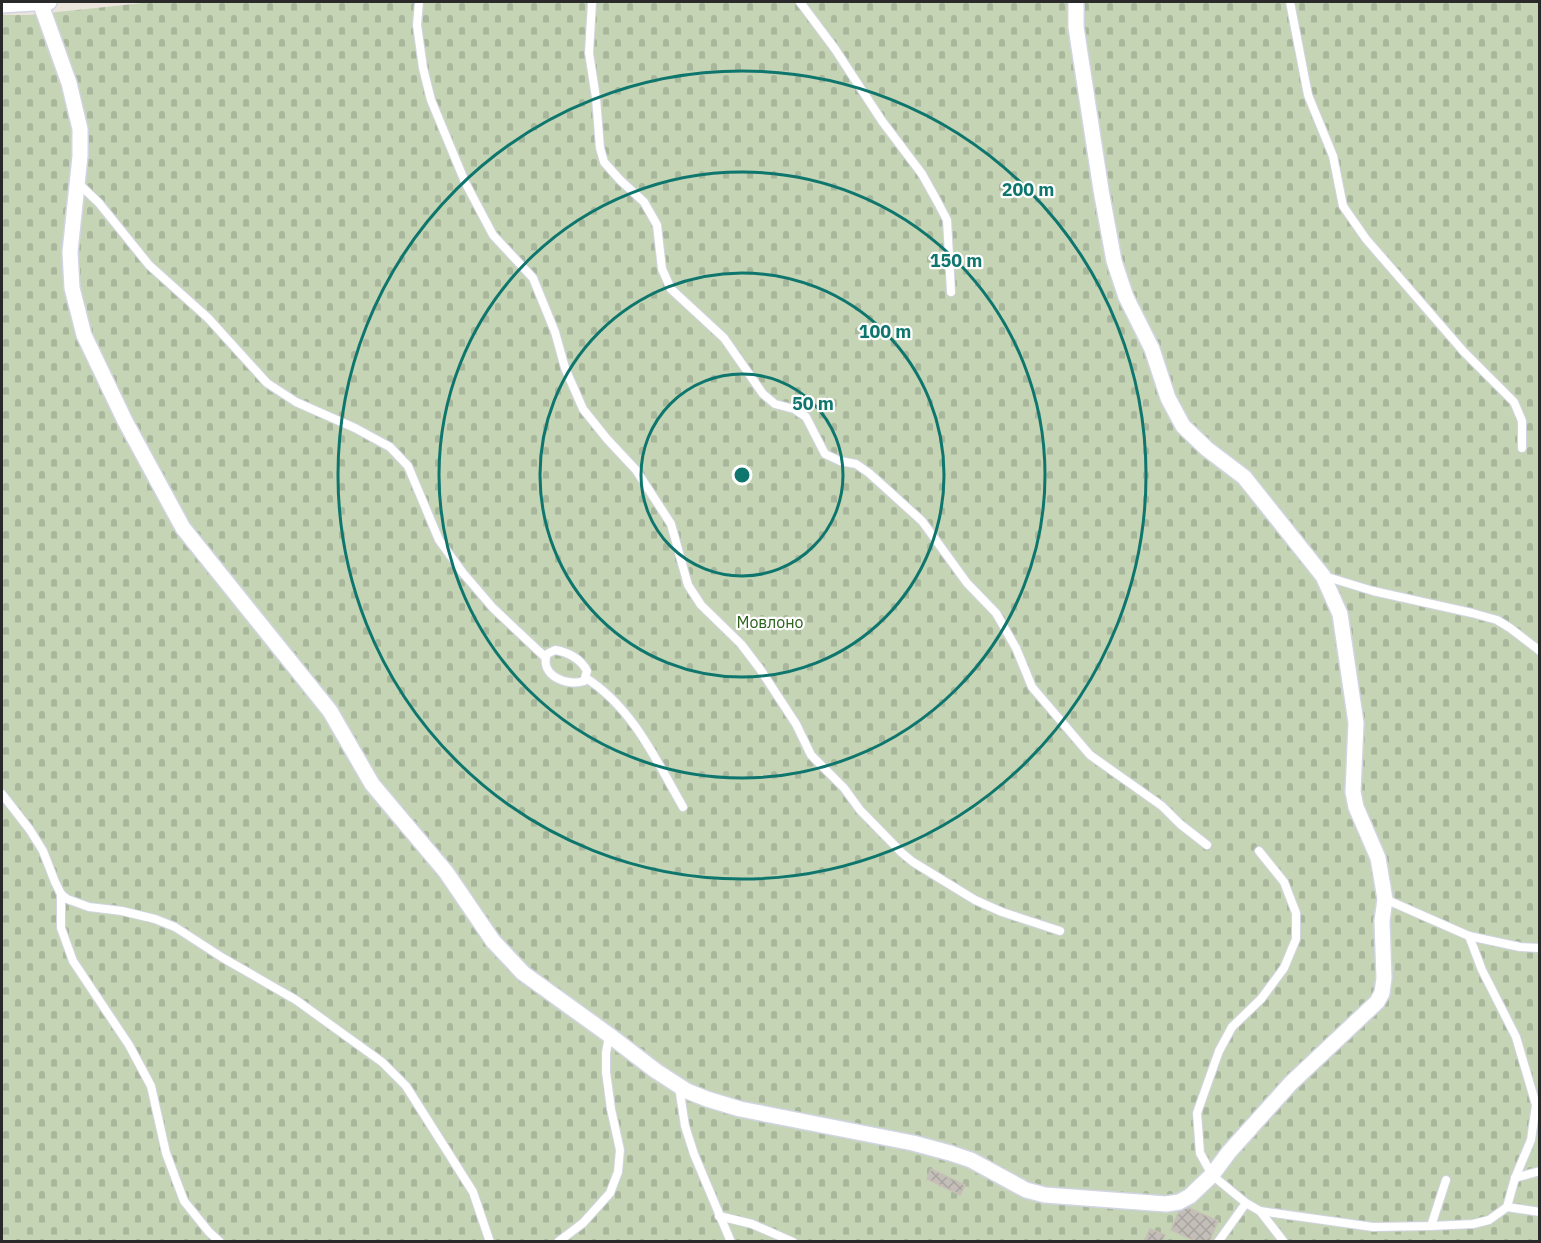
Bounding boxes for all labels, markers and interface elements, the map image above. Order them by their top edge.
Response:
text: 200 m [1002,178,1054,201]
text: 150 m [930,249,982,272]
text: 100 m [859,320,911,343]
text: 50 m [792,392,834,415]
centre of rings [732,465,752,485]
park label: Мовлоно [736,612,804,632]

